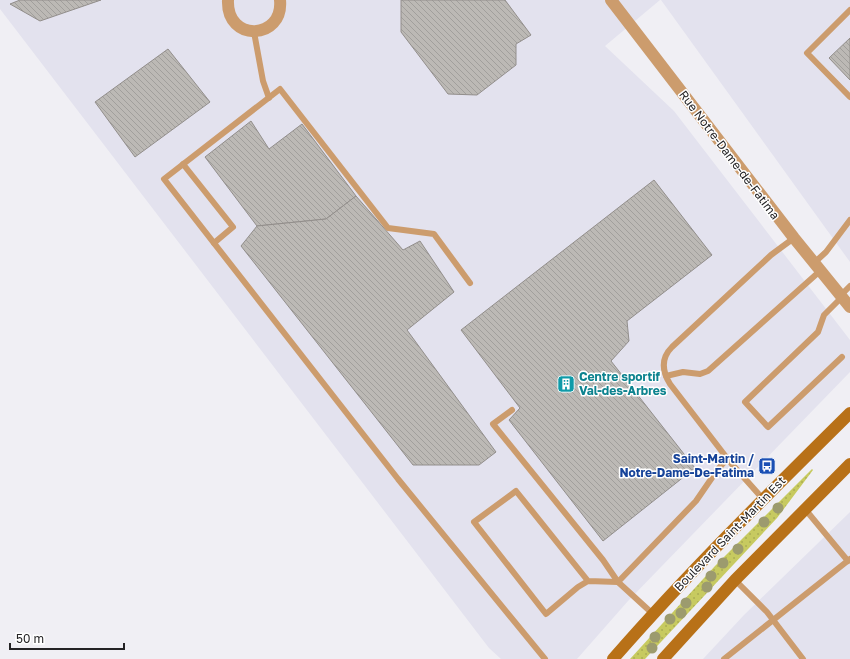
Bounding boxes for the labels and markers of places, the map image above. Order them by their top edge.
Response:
place label: Centre sportif Val-des-Arbres [579,369,667,398]
building icon: Centre sportif Val-des-Arbres [556,374,576,394]
place label: Saint-Martin / Notre-Dame-De-Fatima [619,451,754,480]
bus stop icon: Saint-Martin / Notre-Dame-De-Fatima [757,456,777,476]

